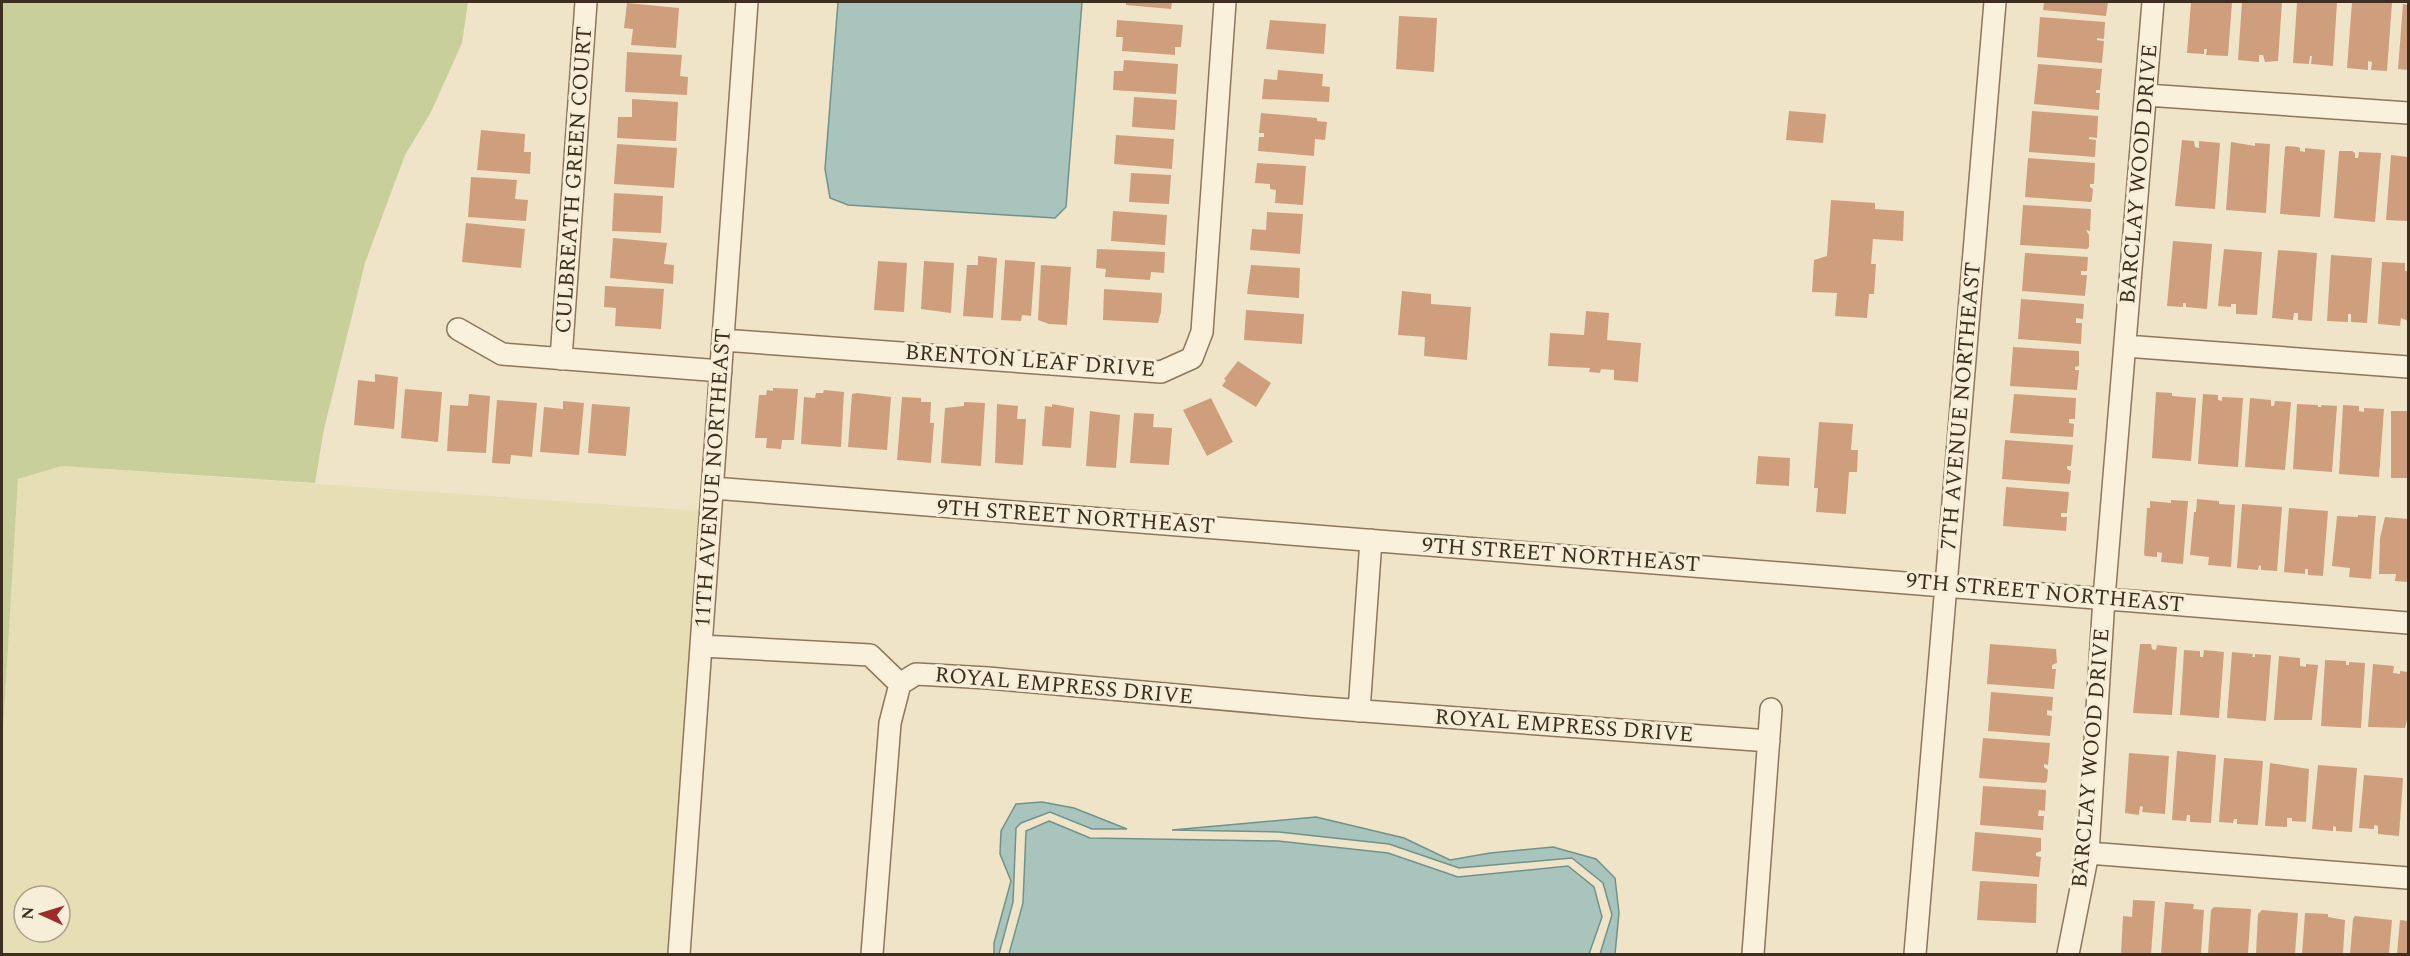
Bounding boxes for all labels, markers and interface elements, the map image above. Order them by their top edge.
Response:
street label: CULBREATH GREEN COURT [547,25,601,335]
street label: BARCLAY WOOD DRIVE [2111,43,2167,305]
street label: 7TH AVENUE NORTHEAST [1932,261,1990,551]
street label: 11TH AVENUE NORTHEAST [686,327,740,629]
street label: BRENTON LEAF DRIVE [904,336,1156,386]
street label: 9TH STREET NORTHEAST [936,491,1216,543]
street label: 9TH STREET NORTHEAST [1421,529,1701,581]
street label: 9TH STREET NORTHEAST [1905,564,2185,622]
street label: BARCLAY WOOD DRIVE [2063,627,2119,889]
street label: ROYAL EMPRESS DRIVE [933,658,1195,714]
street label: ROYAL EMPRESS DRIVE [1433,700,1695,752]
north arrow [12,884,72,944]
text: N [16,906,40,920]

